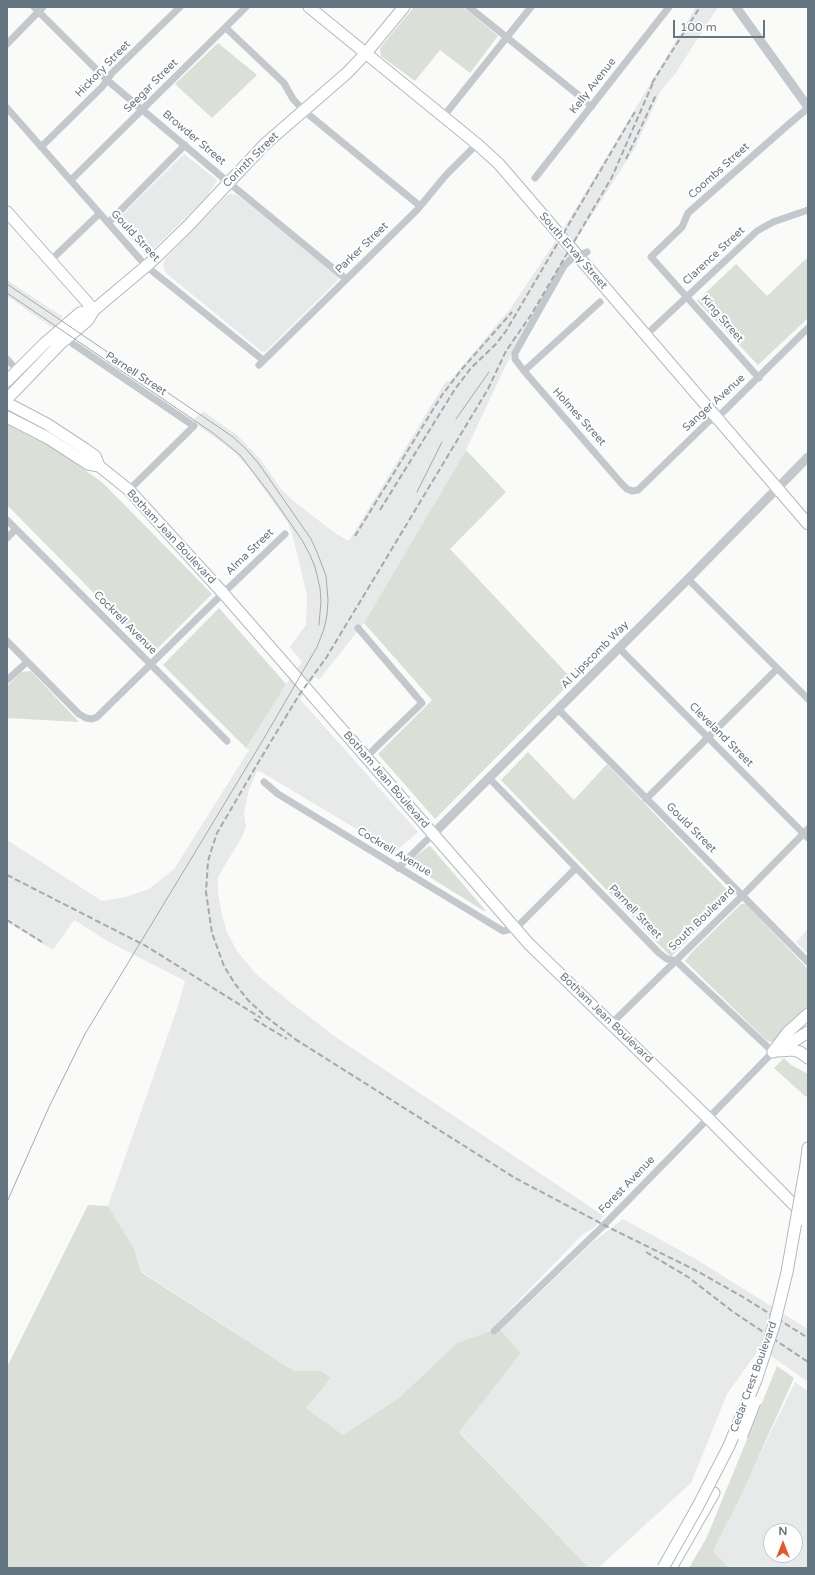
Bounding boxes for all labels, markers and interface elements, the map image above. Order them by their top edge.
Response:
scale bar [675,12,767,38]
text: 100 m [680,20,717,34]
street label: Hickory Street [73,38,133,100]
street label: Kelly Avenue [567,55,619,117]
street label: Seegar Street [121,56,181,116]
street label: Browder Street [160,108,228,168]
street label: Corinth Street [221,130,281,190]
street label: Coombs Street [686,140,752,202]
street label: Gould Street [108,207,162,265]
street label: South Ervay Street [536,210,610,292]
street label: Parker Street [333,220,391,276]
street label: Clarence Street [680,224,748,288]
street label: King Street [698,293,746,345]
street label: Parnell Street [103,349,169,399]
street label: Sanger Avenue [680,372,748,434]
street label: Holmes Street [550,385,608,449]
street label: Botham Jean Boulevard [124,487,218,587]
street label: Alma Street [223,526,277,578]
street label: Cockrell Avenue [91,589,159,657]
street label: Al Lipscomb Way [558,618,632,692]
street label: Cleveland Street [686,700,756,770]
street label: Botham Jean Boulevard [340,729,432,831]
street label: Gould Street [663,800,719,856]
street label: Cockrell Avenue [355,825,433,879]
street label: Parnell Street [606,882,664,942]
street label: South Boulevard [666,884,738,954]
street label: Botham Jean Boulevard [557,970,655,1066]
street label: Forest Avenue [596,1153,658,1217]
street label: Cedar Crest Boulevard [728,1320,780,1434]
north arrow [763,1523,803,1563]
text: N [779,1525,787,1538]

